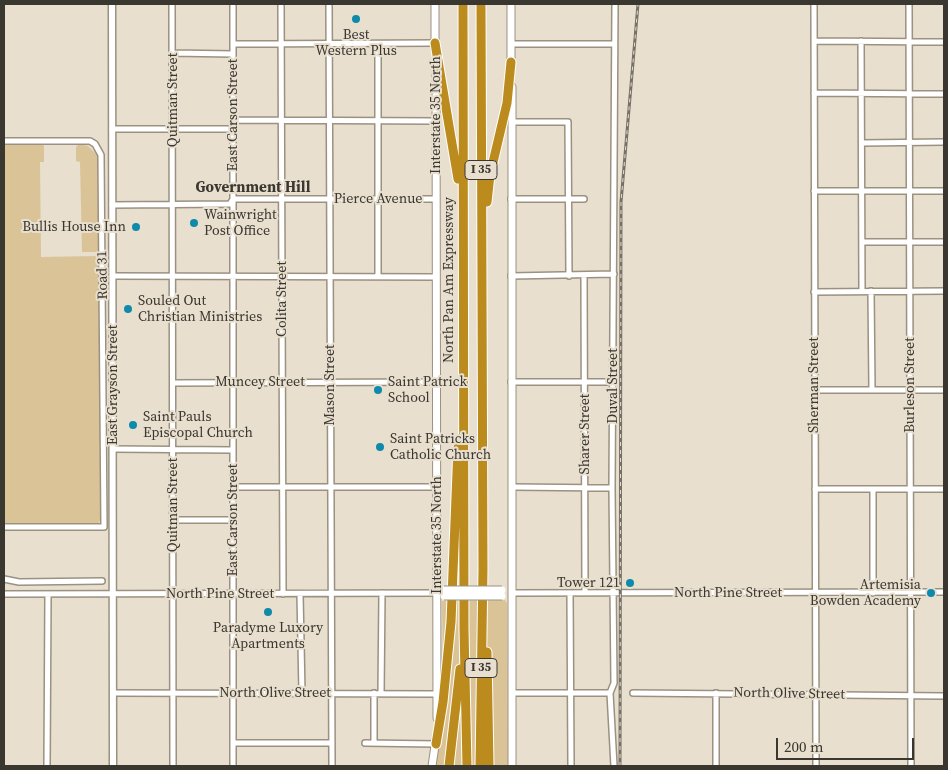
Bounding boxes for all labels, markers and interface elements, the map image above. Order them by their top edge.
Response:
marker: Best Western Plus [350,13,362,25]
place label: Best Western Plus [315,27,397,59]
street label: Quitman Street [165,53,181,147]
street label: Interstate 35 North [428,56,444,174]
street label: East Carson Street [225,59,241,171]
road number: I 35 [465,160,497,180]
district label: Government Hill [195,179,311,197]
street label: Pierce Avenue [334,191,422,207]
street label: North Pan Am Expressway [441,197,457,363]
place label: Wainwright Post Office [204,207,277,240]
marker: Wainwright Post Office [188,217,200,229]
place label: Bullis House Inn [22,219,126,235]
marker: Bullis House Inn [130,221,142,233]
street label: Road 31 [94,250,112,300]
street label: Colita Street [274,261,290,337]
place label: Souled Out Christian Ministries [138,293,262,326]
marker: Souled Out Christian Ministries [122,303,134,315]
street label: East Grayson Street [105,325,121,445]
street label: Sherman Street [806,337,822,433]
street label: Burleson Street [902,337,918,433]
street label: Mason Street [322,344,338,426]
street label: Duval Street [605,348,621,424]
street label: Muncey Street [215,374,305,390]
place label: Saint Patrick School [388,374,467,407]
marker: Saint Patrick School [372,384,384,396]
street label: Sharer Street [577,394,593,474]
place label: Saint Pauls Episcopal Church [143,409,253,442]
marker: Saint Pauls Episcopal Church [127,419,139,431]
place label: Saint Patricks Catholic Church [390,431,491,464]
marker: Saint Patricks Catholic Church [374,441,386,453]
street label: Quitman Street [165,458,181,552]
street label: East Carson Street [225,464,241,576]
street label: Interstate 35 North [429,476,445,594]
place label: Tower 121 [557,575,620,591]
marker: Tower 121 [624,577,636,589]
place label: Artemisia Bowden Academy [810,577,921,610]
street label: North Pine Street [674,585,782,601]
street label: North Pine Street [166,586,274,602]
marker: Artemisia Bowden Academy [925,587,937,599]
marker: Paradyme Luxory Apartments [262,606,274,618]
place label: Paradyme Luxory Apartments [213,620,323,652]
road number: I 35 [465,658,497,678]
street label: North Olive Street [219,685,331,701]
street label: North Olive Street [733,685,845,703]
scale bar [778,728,916,760]
text: 200 m [784,736,824,757]

